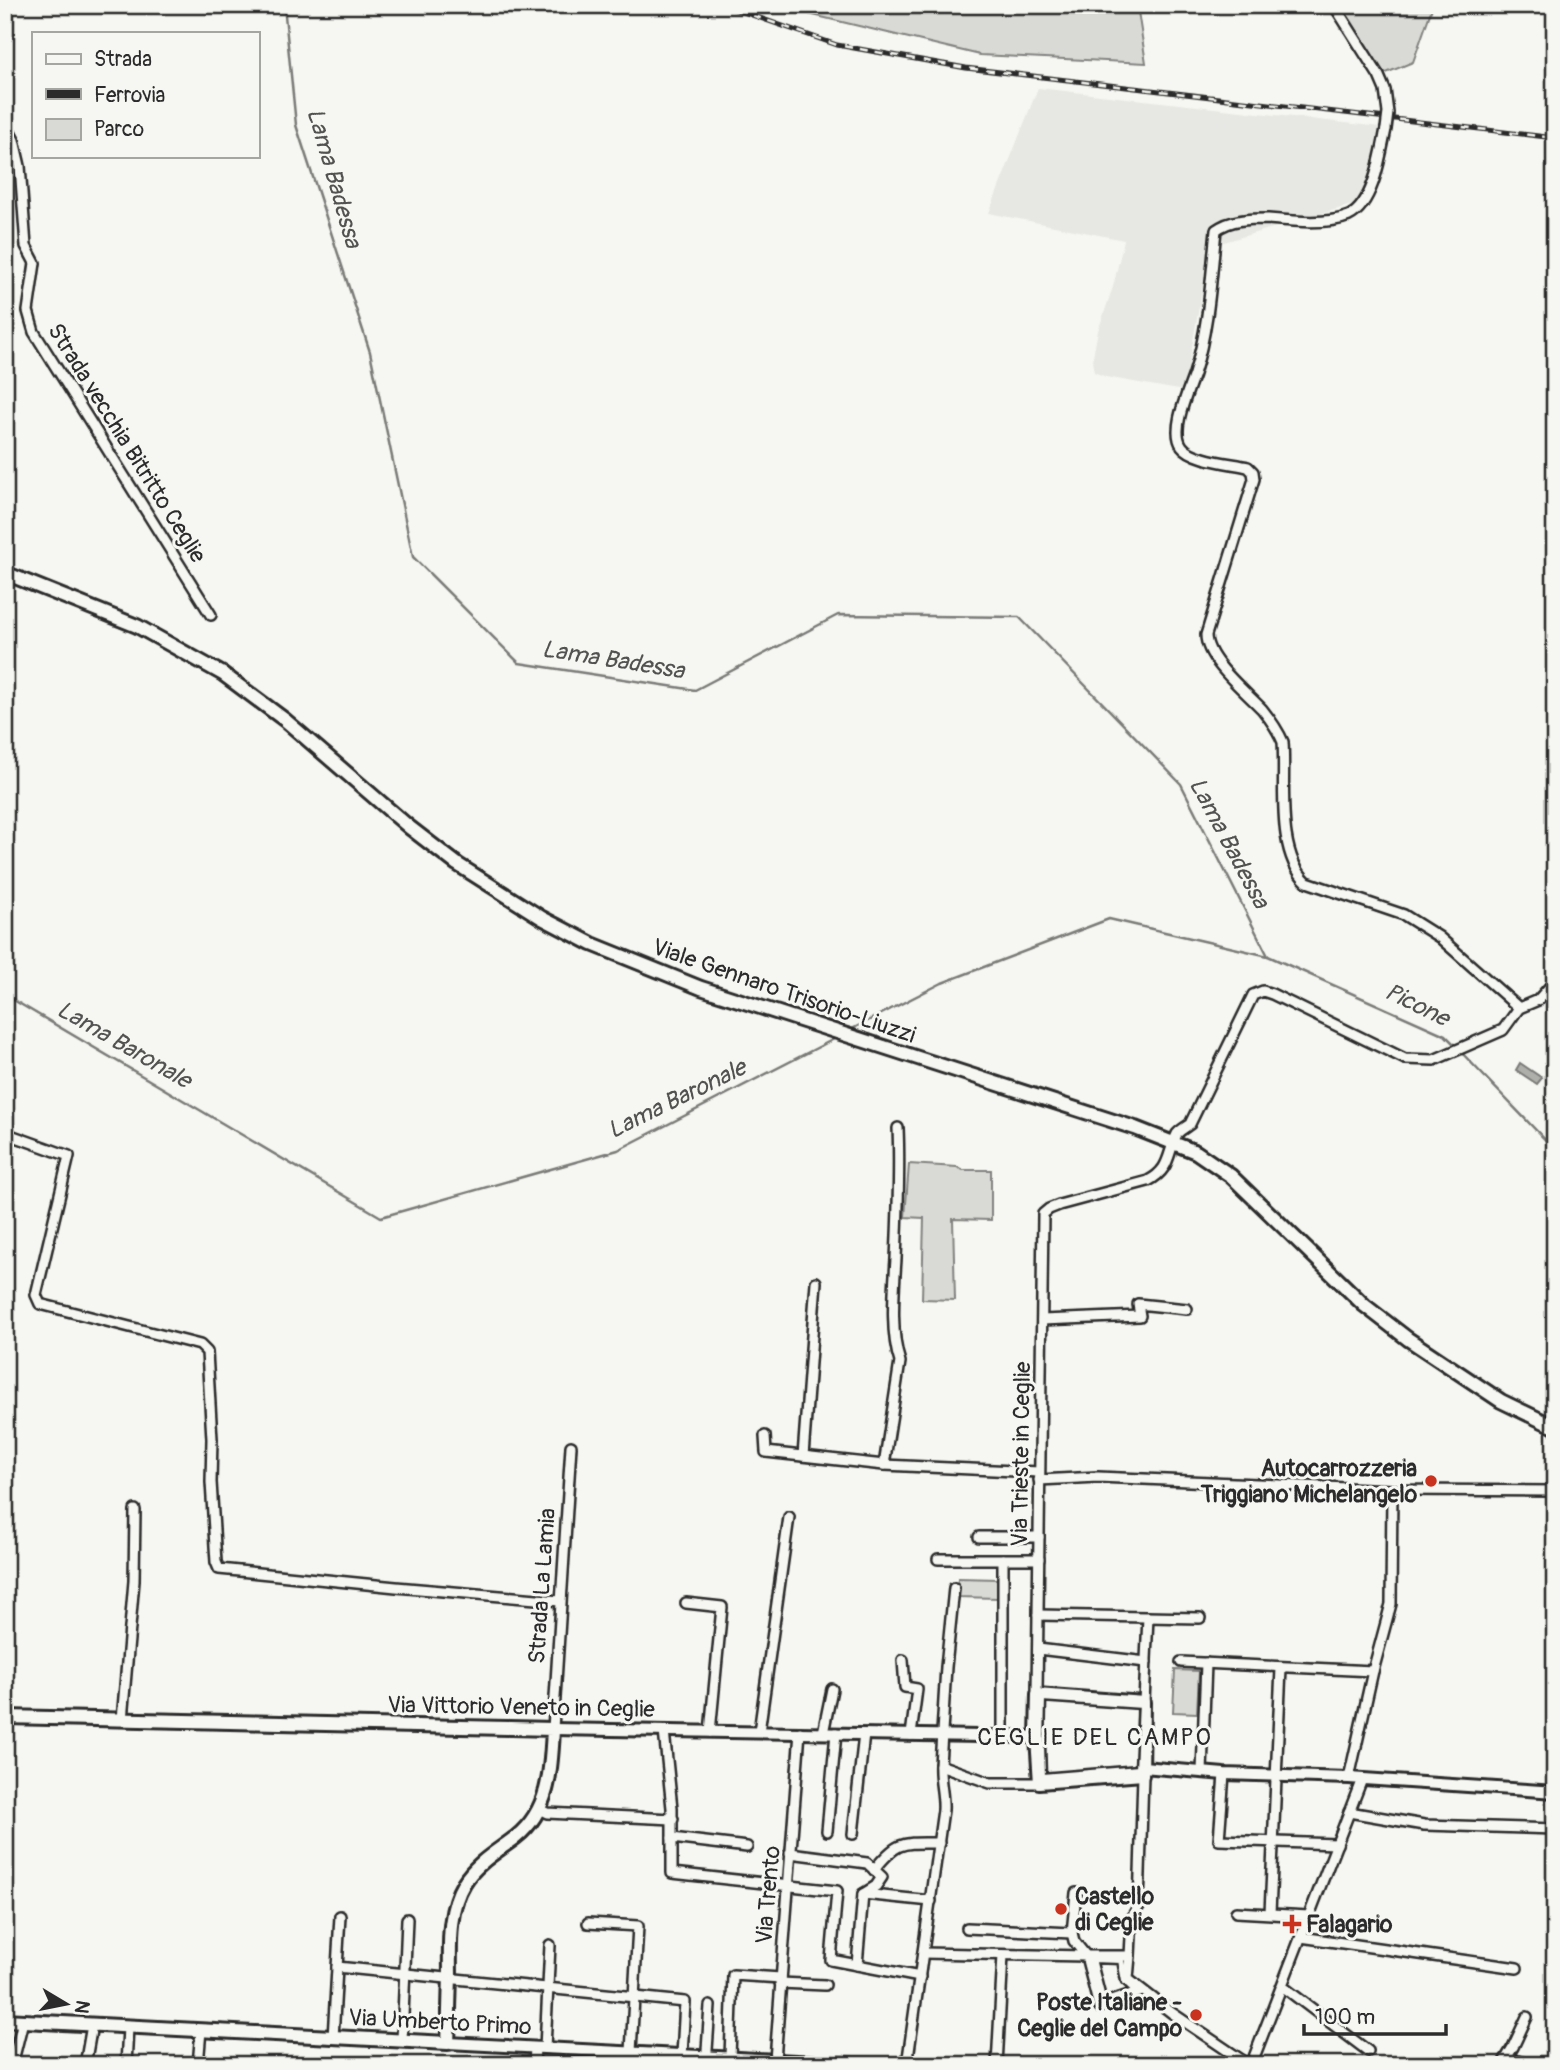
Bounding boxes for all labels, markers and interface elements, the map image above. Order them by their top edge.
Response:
legend [32,32,259,158]
text: Strada [94,46,152,73]
text: Ferrovia [94,82,165,109]
water label: Lama Badessa [300,105,368,253]
text: Parco [94,116,144,143]
street label: Strada vecchia Bitritto Ceglie [41,318,213,569]
water label: Lama Badessa [540,634,688,686]
water label: Lama Badessa [1182,773,1276,915]
street label: Viale Gennaro Trisorio-Liuzzi [649,932,919,1050]
water label: Picone [1380,977,1456,1034]
water label: Lama Baronale [52,995,198,1096]
water label: Lama Baronale [603,1052,753,1145]
street label: Via Trieste in Ceglie [1005,1361,1037,1547]
place label: Autocarrozzeria Triggiano Michelangelo [1200,1454,1418,1509]
marker: Autocarrozzeria Triggiano Michelangelo [1423,1473,1439,1489]
street label: Strada La Lamia [522,1507,562,1665]
street label: Via Vittorio Veneto in Ceglie [387,1690,656,1724]
district label: CEGLIE DEL CAMPO [977,1723,1213,1752]
street label: Via Trento [749,1845,787,1945]
place label: Castello di Ceglie [1075,1882,1155,1937]
marker: Castello di Ceglie [1053,1901,1069,1917]
place label: Falagario [1306,1910,1393,1939]
marker: Falagario [1284,1916,1300,1932]
north arrow [32,1968,102,2038]
place label: Poste Italiane - Ceglie del Campo [1017,1988,1183,2043]
scale bar [1304,1993,1446,2037]
text: N [69,1998,95,2015]
street label: Via Umberto Primo [348,2003,532,2041]
text: 100 m [1315,2004,1375,2031]
marker: Poste Italiane - Ceglie del Campo [1188,2007,1204,2023]

